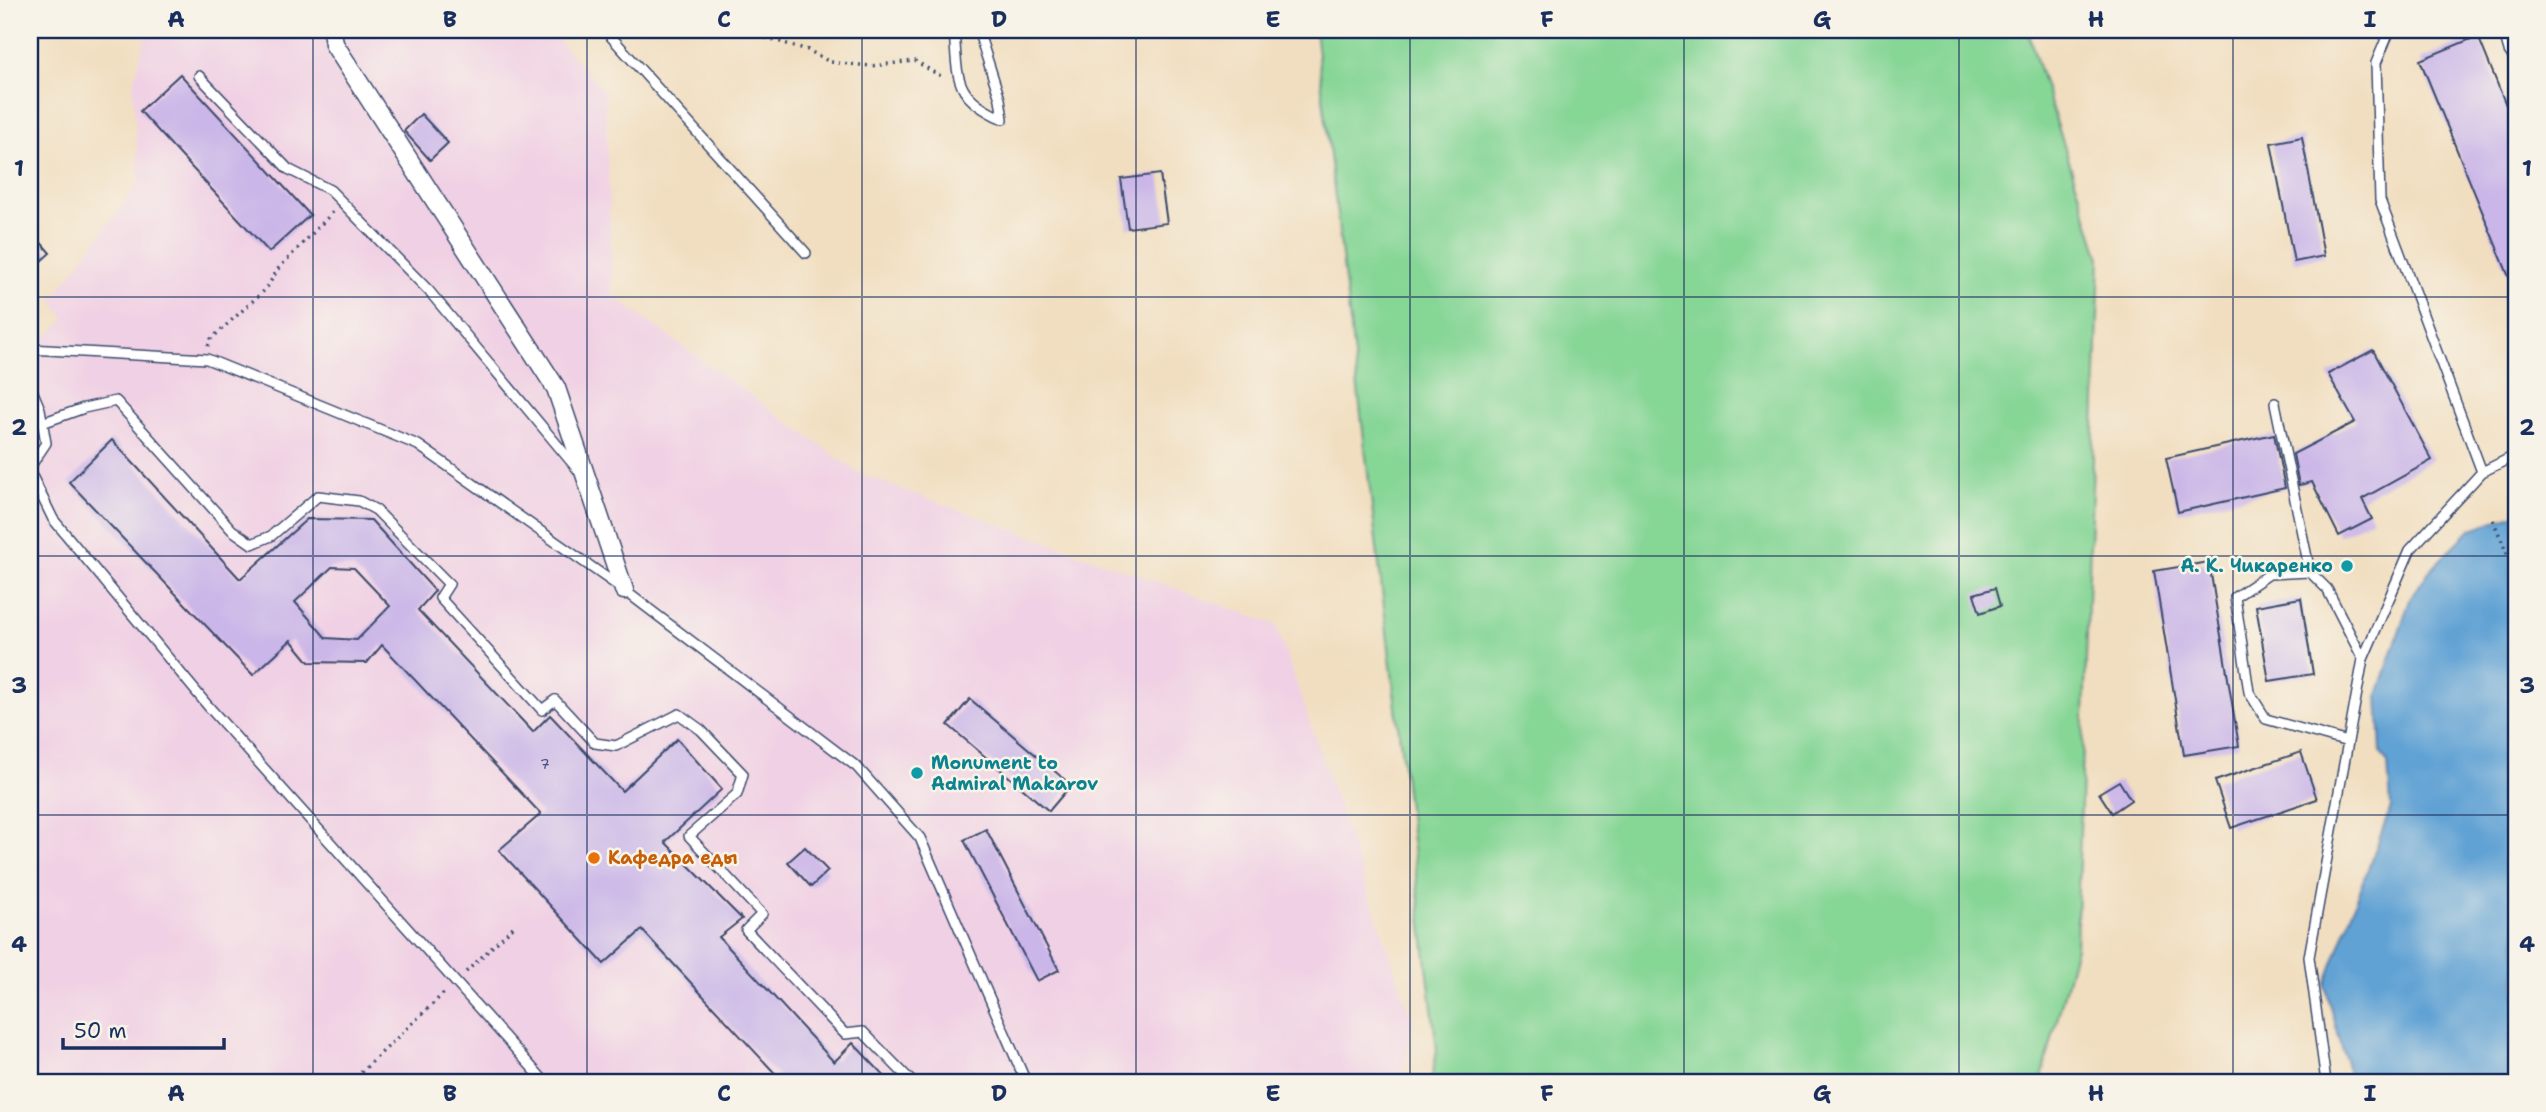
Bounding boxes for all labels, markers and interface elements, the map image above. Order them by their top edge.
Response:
text: A [167,4,185,34]
text: B [443,4,457,34]
text: C [717,4,731,34]
text: D [991,4,1007,34]
text: E [1265,4,1281,34]
text: F [1540,4,1554,34]
text: G [1813,4,1832,34]
text: H [2088,4,2104,34]
text: I [2364,4,2377,34]
text: 1 [14,153,24,183]
text: 1 [2522,153,2532,183]
text: 2 [11,412,27,442]
text: 2 [2519,412,2535,442]
place label: А. К. Чикаренко [2181,554,2333,578]
marker: А. К. Чикаренко [2339,558,2355,574]
text: 3 [11,670,27,700]
text: 3 [2519,670,2535,700]
place label: Monument to Admiral Makarov [931,751,1098,796]
house number: 7 [540,755,550,773]
marker: Monument to Admiral Makarov [909,765,925,781]
place label: Кафедра еды [608,846,737,870]
marker: Кафедра еды [586,850,602,866]
text: 4 [11,929,27,959]
text: 4 [2519,929,2535,959]
scale bar [63,1007,224,1051]
text: 50 m [74,1017,127,1045]
text: A [167,1078,185,1108]
text: B [443,1078,457,1108]
text: C [717,1078,731,1108]
text: D [991,1078,1007,1108]
text: E [1265,1078,1281,1108]
text: F [1540,1078,1554,1108]
text: G [1813,1078,1832,1108]
text: H [2088,1078,2104,1108]
text: I [2364,1078,2377,1108]

